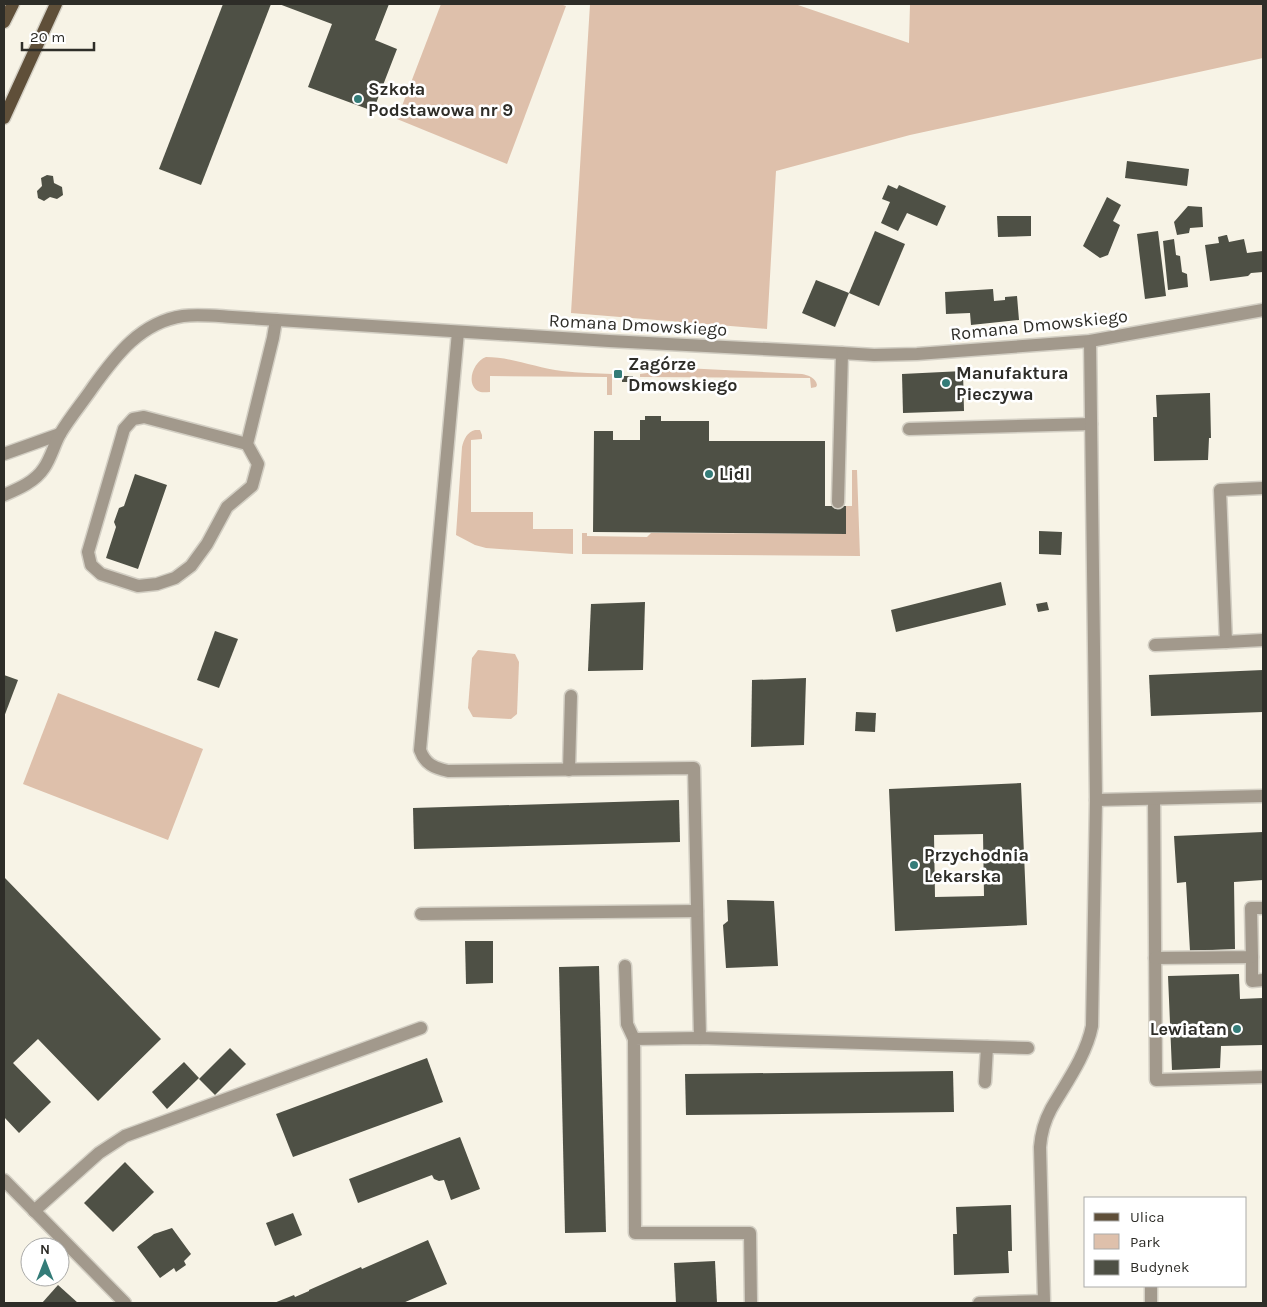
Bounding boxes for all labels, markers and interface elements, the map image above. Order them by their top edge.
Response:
scale bar [22,20,95,52]
text: 20 m [30,28,65,46]
place label: Szkoła Podstawowa nr 9 [368,78,513,121]
marker: Szkoła Podstawowa nr 9 [352,93,364,105]
street label: Romana Dmowskiego [949,305,1129,345]
street label: Romana Dmowskiego [548,309,728,341]
place label: Zagórze Dmowskiego [628,353,738,396]
place label: Manufaktura Pieczywa [956,362,1069,405]
marker: Zagórze Dmowskiego [612,368,624,380]
marker: Manufaktura Pieczywa [940,377,952,389]
place label: Lidl [719,463,750,485]
marker: Lidl [703,468,715,480]
place label: Przychodnia Lekarska [924,844,1029,887]
marker: Przychodnia Lekarska [908,859,920,871]
place label: Lewiatan [1150,1018,1227,1040]
marker: Lewiatan [1231,1023,1243,1035]
legend [1084,1197,1247,1287]
text: Ulica [1130,1208,1164,1226]
text: Park [1130,1233,1160,1251]
north arrow [20,1237,70,1287]
text: N [40,1241,50,1258]
text: Budynek [1130,1258,1189,1276]

